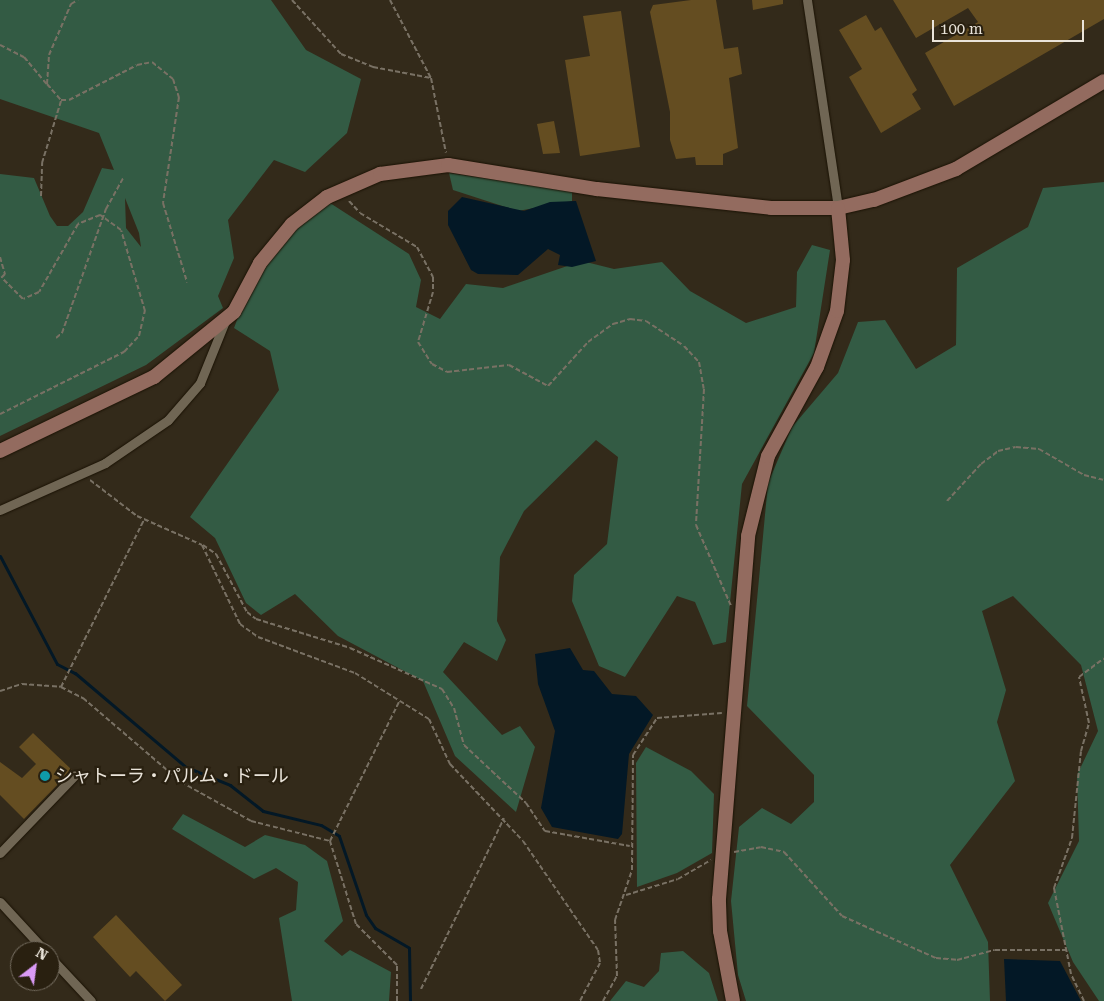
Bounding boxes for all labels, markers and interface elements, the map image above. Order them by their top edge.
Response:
scale bar [934,10,1086,42]
text: 100 m [940,20,983,38]
place label: シャトーラ・パルム・ドール [55,765,289,787]
marker: シャトーラ・パルム・ドール [39,770,51,782]
north arrow [10,941,60,991]
text: N [33,944,51,963]

